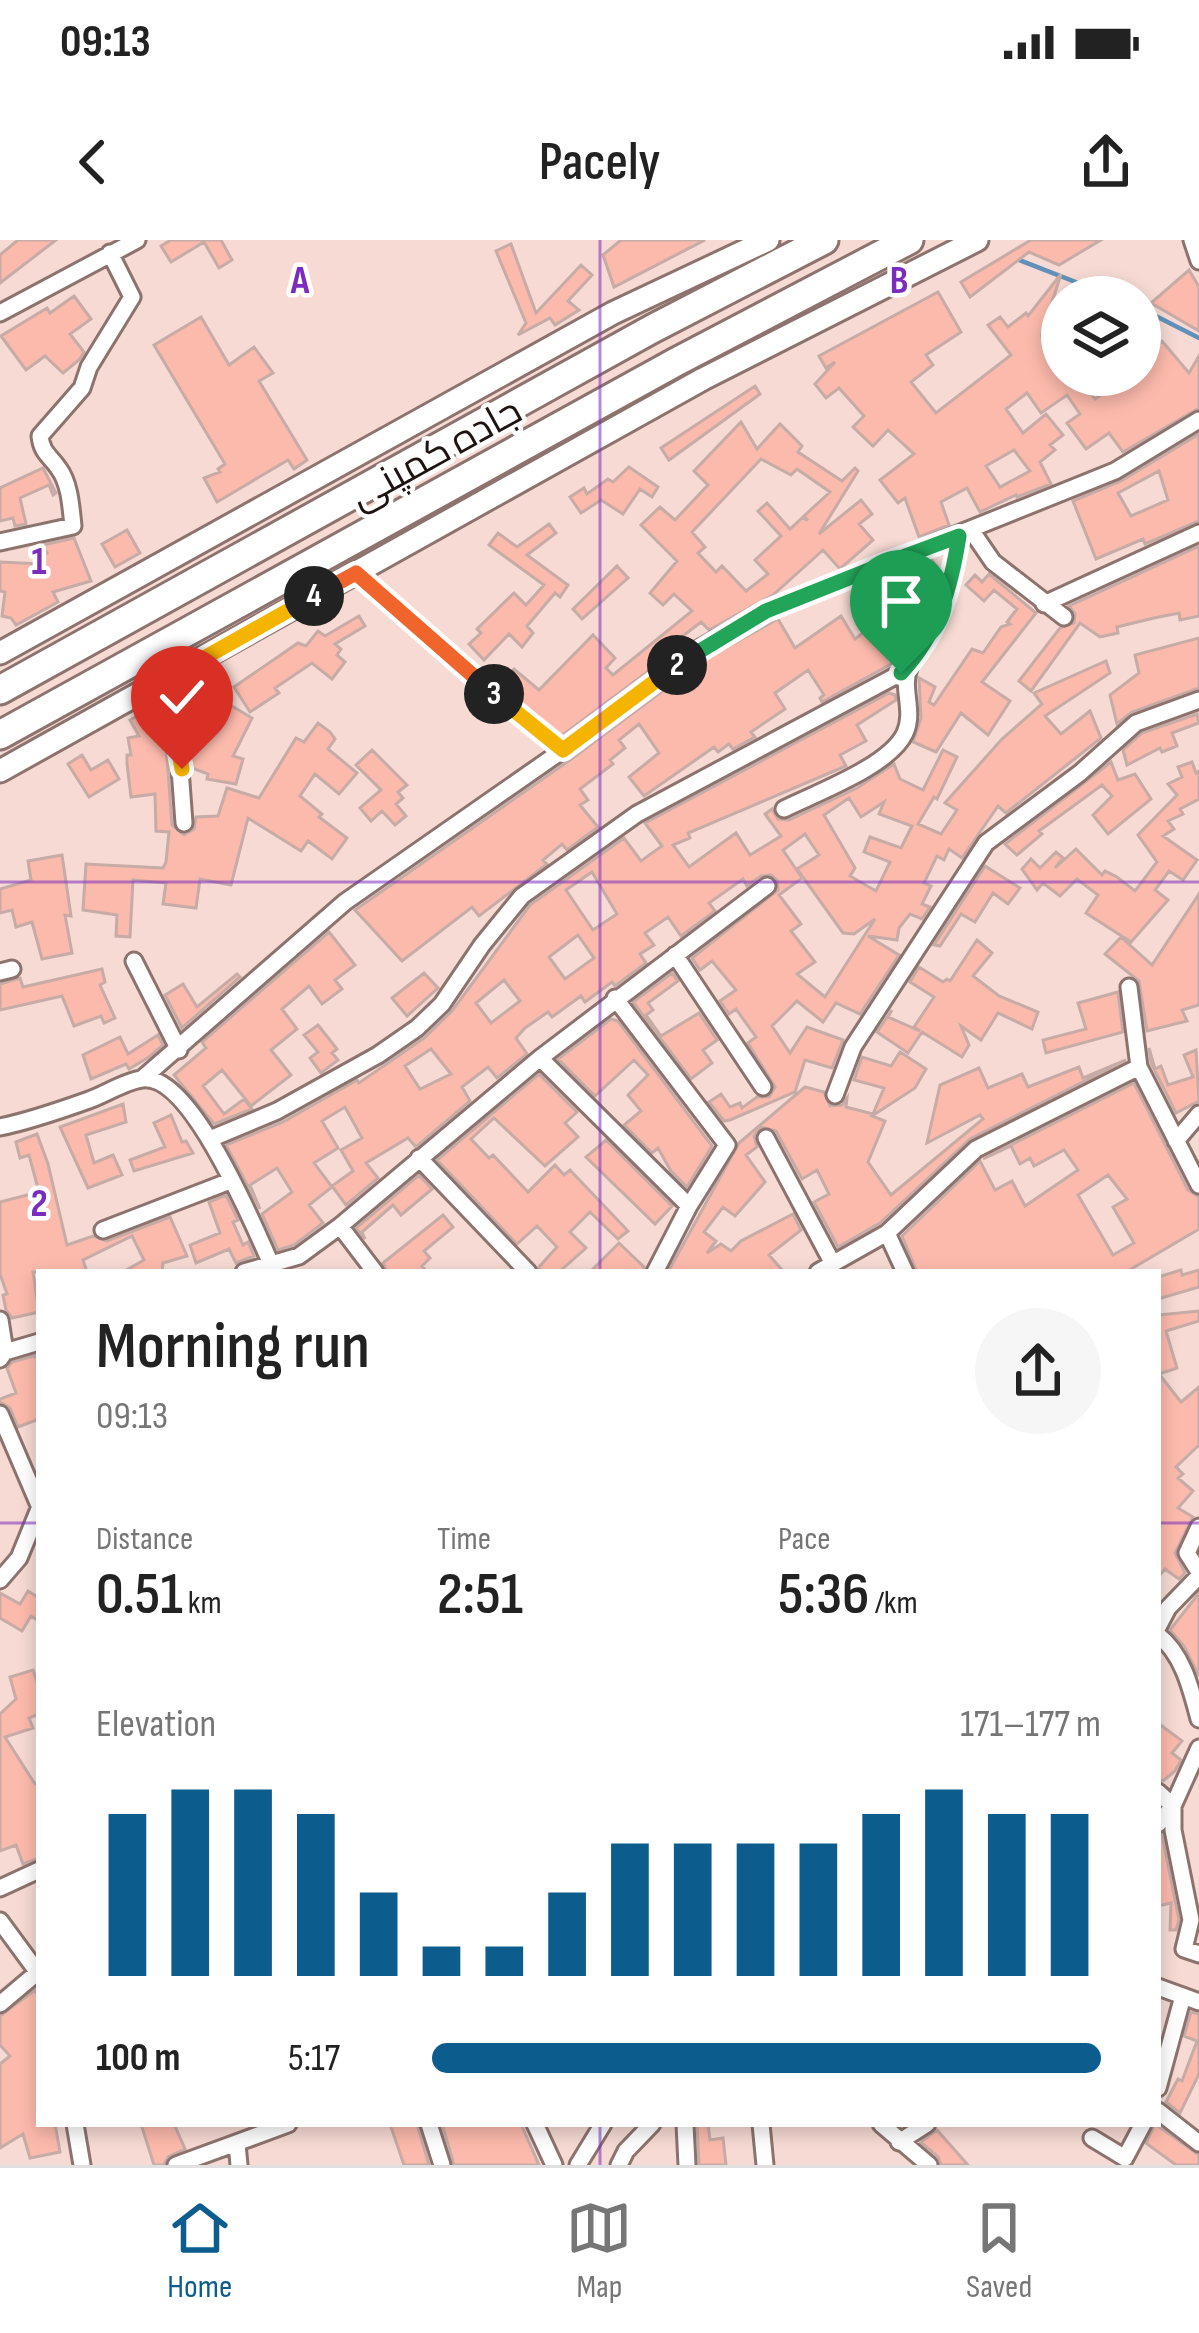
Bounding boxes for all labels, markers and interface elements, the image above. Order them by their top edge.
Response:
text: 09:13 [60,15,151,70]
icon: back [60,129,126,195]
icon: share [1073,129,1139,195]
text: Pacely [539,130,660,195]
text: A [290,258,310,305]
text: B [890,258,908,305]
map controls [1041,276,1161,396]
button: layers [1041,276,1161,396]
street label: جاده کمپنی [342,388,530,521]
text: 1 [31,539,47,586]
pin [850,550,952,673]
pin: 4 [284,566,344,626]
icon: arrive [868,568,934,634]
text: 4 [306,576,322,616]
pin: 2 [647,635,707,695]
text: 2 [670,645,684,685]
pin [131,646,233,769]
icon: check [149,664,215,730]
pin: 3 [464,664,524,724]
text: 3 [487,674,501,714]
text: 2 [30,1181,48,1228]
text: Morning run [96,1308,370,1387]
button: share [975,1308,1101,1434]
text: 09:13 [96,1393,168,1440]
text: Distance [96,1519,193,1559]
text: Time [437,1519,491,1559]
text: Pace [778,1519,831,1559]
text: 0.51 [96,1559,183,1631]
text: 2:51 [437,1559,523,1631]
text: 5:36 [778,1559,869,1631]
text: km [183,1583,222,1623]
text: /km [869,1583,918,1623]
text: Elevation [96,1701,216,1748]
text: 171–177 m [960,1701,1101,1748]
text: 100 m [96,2035,180,2082]
text: 5:17 [288,2035,340,2082]
tab: Home [167,2195,233,2307]
tab: Map [566,2195,632,2307]
tab: Saved [966,2195,1032,2307]

